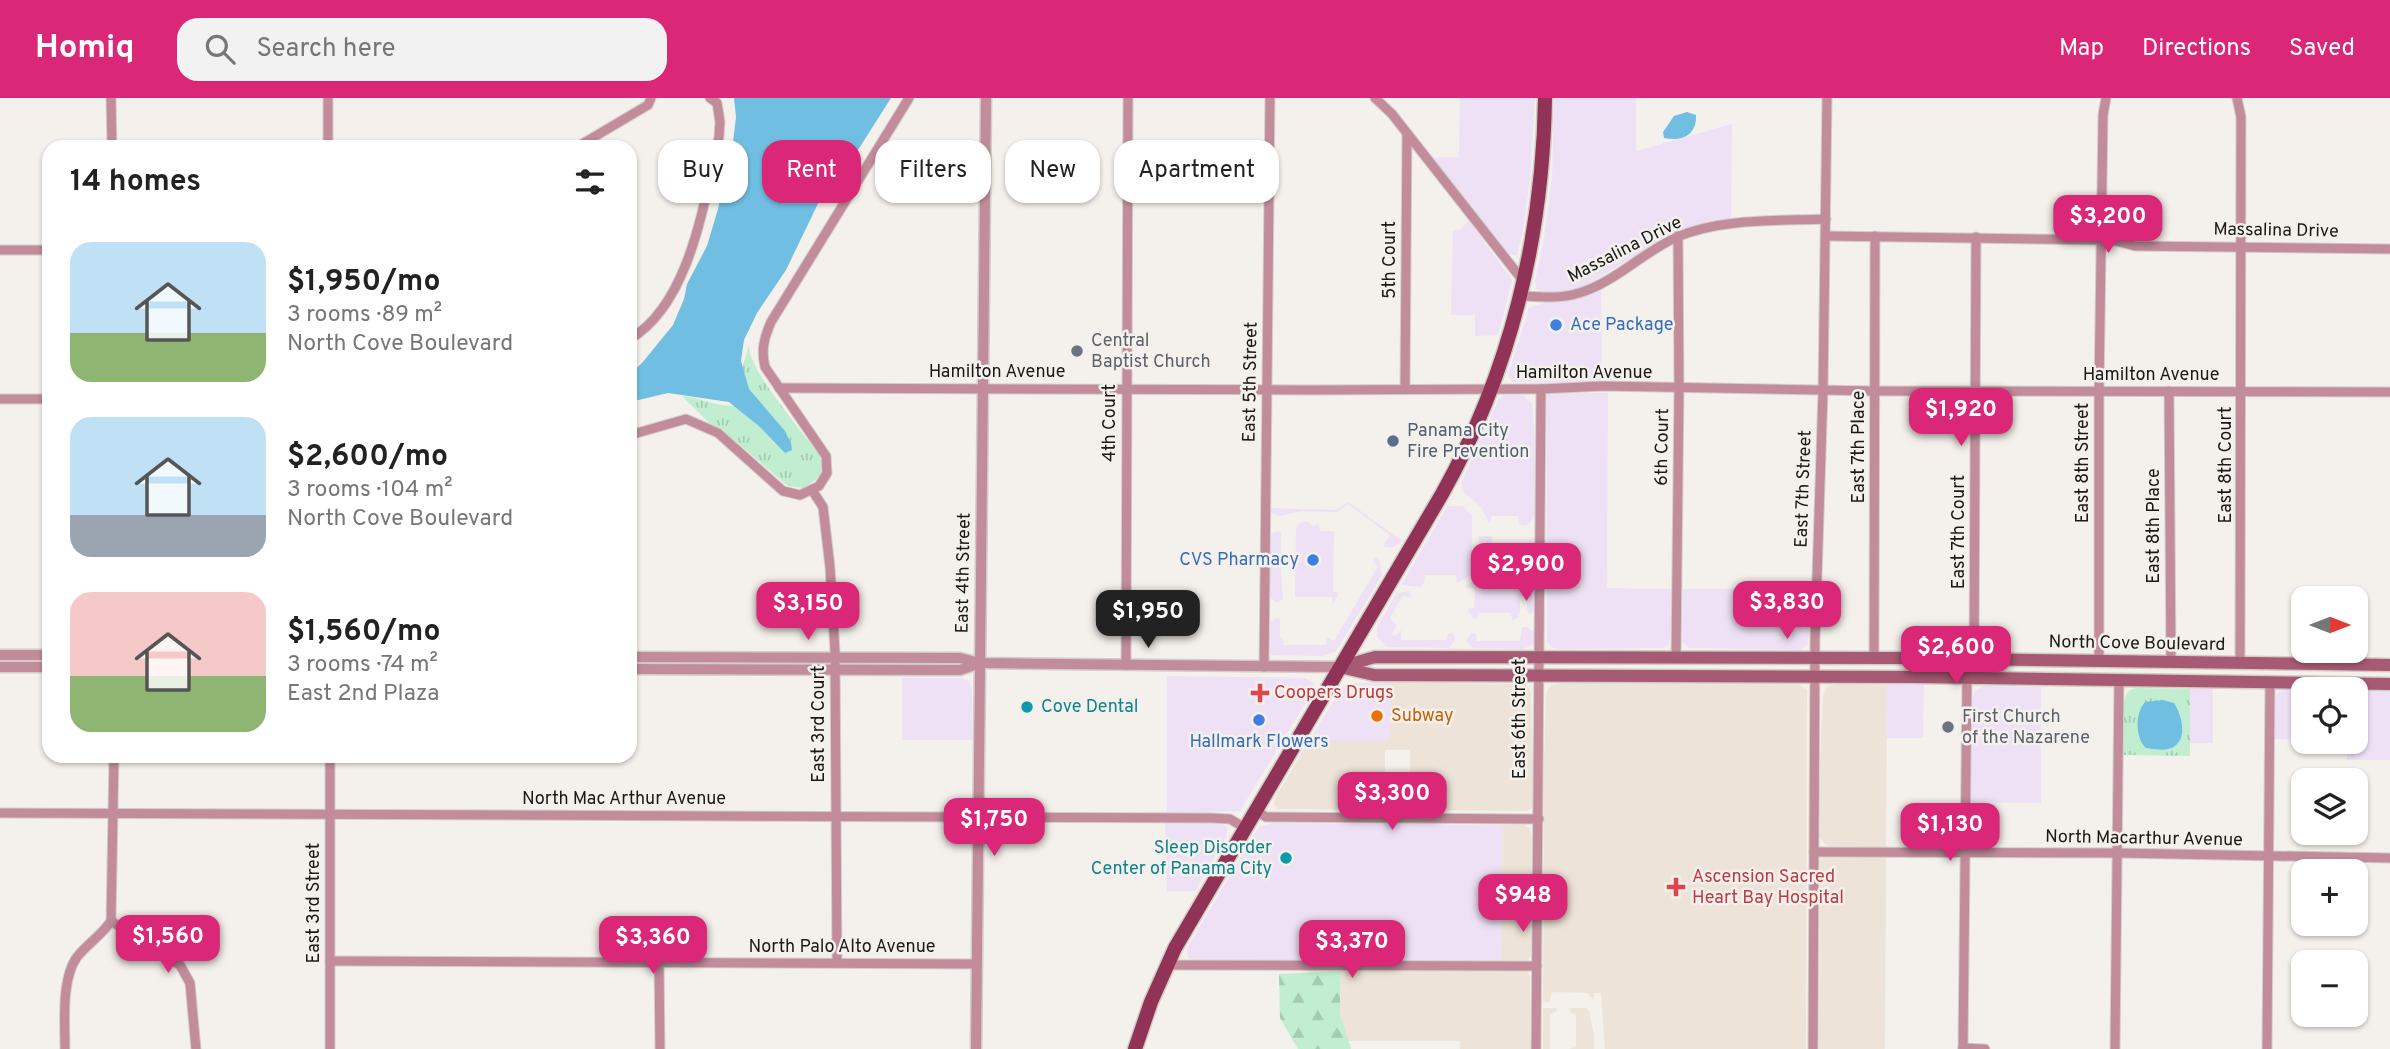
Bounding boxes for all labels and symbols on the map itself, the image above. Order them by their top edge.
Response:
pin: $3,200 [2051,195,2165,255]
street label: Massalina Drive [1564,211,1686,289]
street label: Massalina Drive [2213,218,2339,244]
street label: 5th Court [1379,221,1402,299]
place label: Ace Package [1570,314,1673,337]
marker: Ace Package [1548,317,1564,333]
street label: East 5th Street [1238,321,1264,443]
place label: Central Baptist Church [1091,330,1211,374]
marker: Central Baptist Church [1069,343,1085,359]
street label: Hamilton Avenue [929,361,1065,384]
street label: Hamilton Avenue [1516,362,1652,385]
street label: Hamilton Avenue [2083,364,2219,387]
street label: 4th Court [1099,384,1122,462]
pin: $1,920 [1904,388,2018,448]
street label: East 7th Place [1848,390,1871,504]
street label: East 8th Street [2072,403,2095,523]
street label: East 8th Court [2215,406,2238,524]
street label: 6th Court [1651,408,1675,486]
place label: Panama City Fire Prevention [1407,420,1529,464]
street label: East 7th Street [1790,430,1818,548]
marker: Panama City Fire Prevention [1385,433,1401,449]
street label: East 8th Place [2143,468,2166,584]
street label: East 7th Court [1948,475,1971,589]
street label: East 4th Street [951,512,977,634]
pin: $2,900 [1469,544,1583,603]
place label: CVS Pharmacy [1179,549,1299,572]
marker: CVS Pharmacy [1305,552,1321,568]
pin: $3,150 [751,582,865,642]
pin: $3,830 [1730,582,1844,641]
north arrow [2291,586,2368,663]
pin: $1,950 [1091,590,1205,650]
pin: $2,600 [1899,626,2013,686]
street label: North Cove Boulevard [2048,631,2226,657]
street label: East 6th Street [1509,659,1532,779]
street label: East 3rd Court [808,665,831,783]
place label: Coopers Drugs [1274,682,1394,705]
marker: Coopers Drugs [1252,685,1268,701]
place label: Cove Dental [1041,696,1138,719]
marker: Cove Dental [1019,699,1035,715]
place label: Subway [1391,705,1454,728]
place label: First Church of the Nazarene [1962,706,2090,750]
marker: Subway [1369,708,1385,724]
marker: Hallmark Flowers [1251,712,1267,728]
marker: First Church of the Nazarene [1940,719,1956,735]
place label: Hallmark Flowers [1189,731,1329,754]
pin: $3,300 [1335,772,1449,832]
street label: North Mac Arthur Avenue [522,788,726,811]
pin: $1,750 [937,798,1051,858]
pin: $1,130 [1893,804,2007,863]
street label: North Macarthur Avenue [2045,826,2243,852]
place label: Sleep Disorder Center of Panama City [1091,837,1272,881]
street label: East 3rd Street [303,843,326,963]
marker: Sleep Disorder Center of Panama City [1278,850,1294,866]
place label: Ascension Sacred Heart Bay Hospital [1692,866,1844,910]
pin: $948 [1482,874,1564,934]
marker: Ascension Sacred Heart Bay Hospital [1666,877,1686,897]
pin: $1,560 [111,916,225,975]
pin: $3,360 [596,916,710,976]
pin: $3,370 [1295,920,1409,980]
street label: North Palo Alto Avenue [749,936,935,959]

